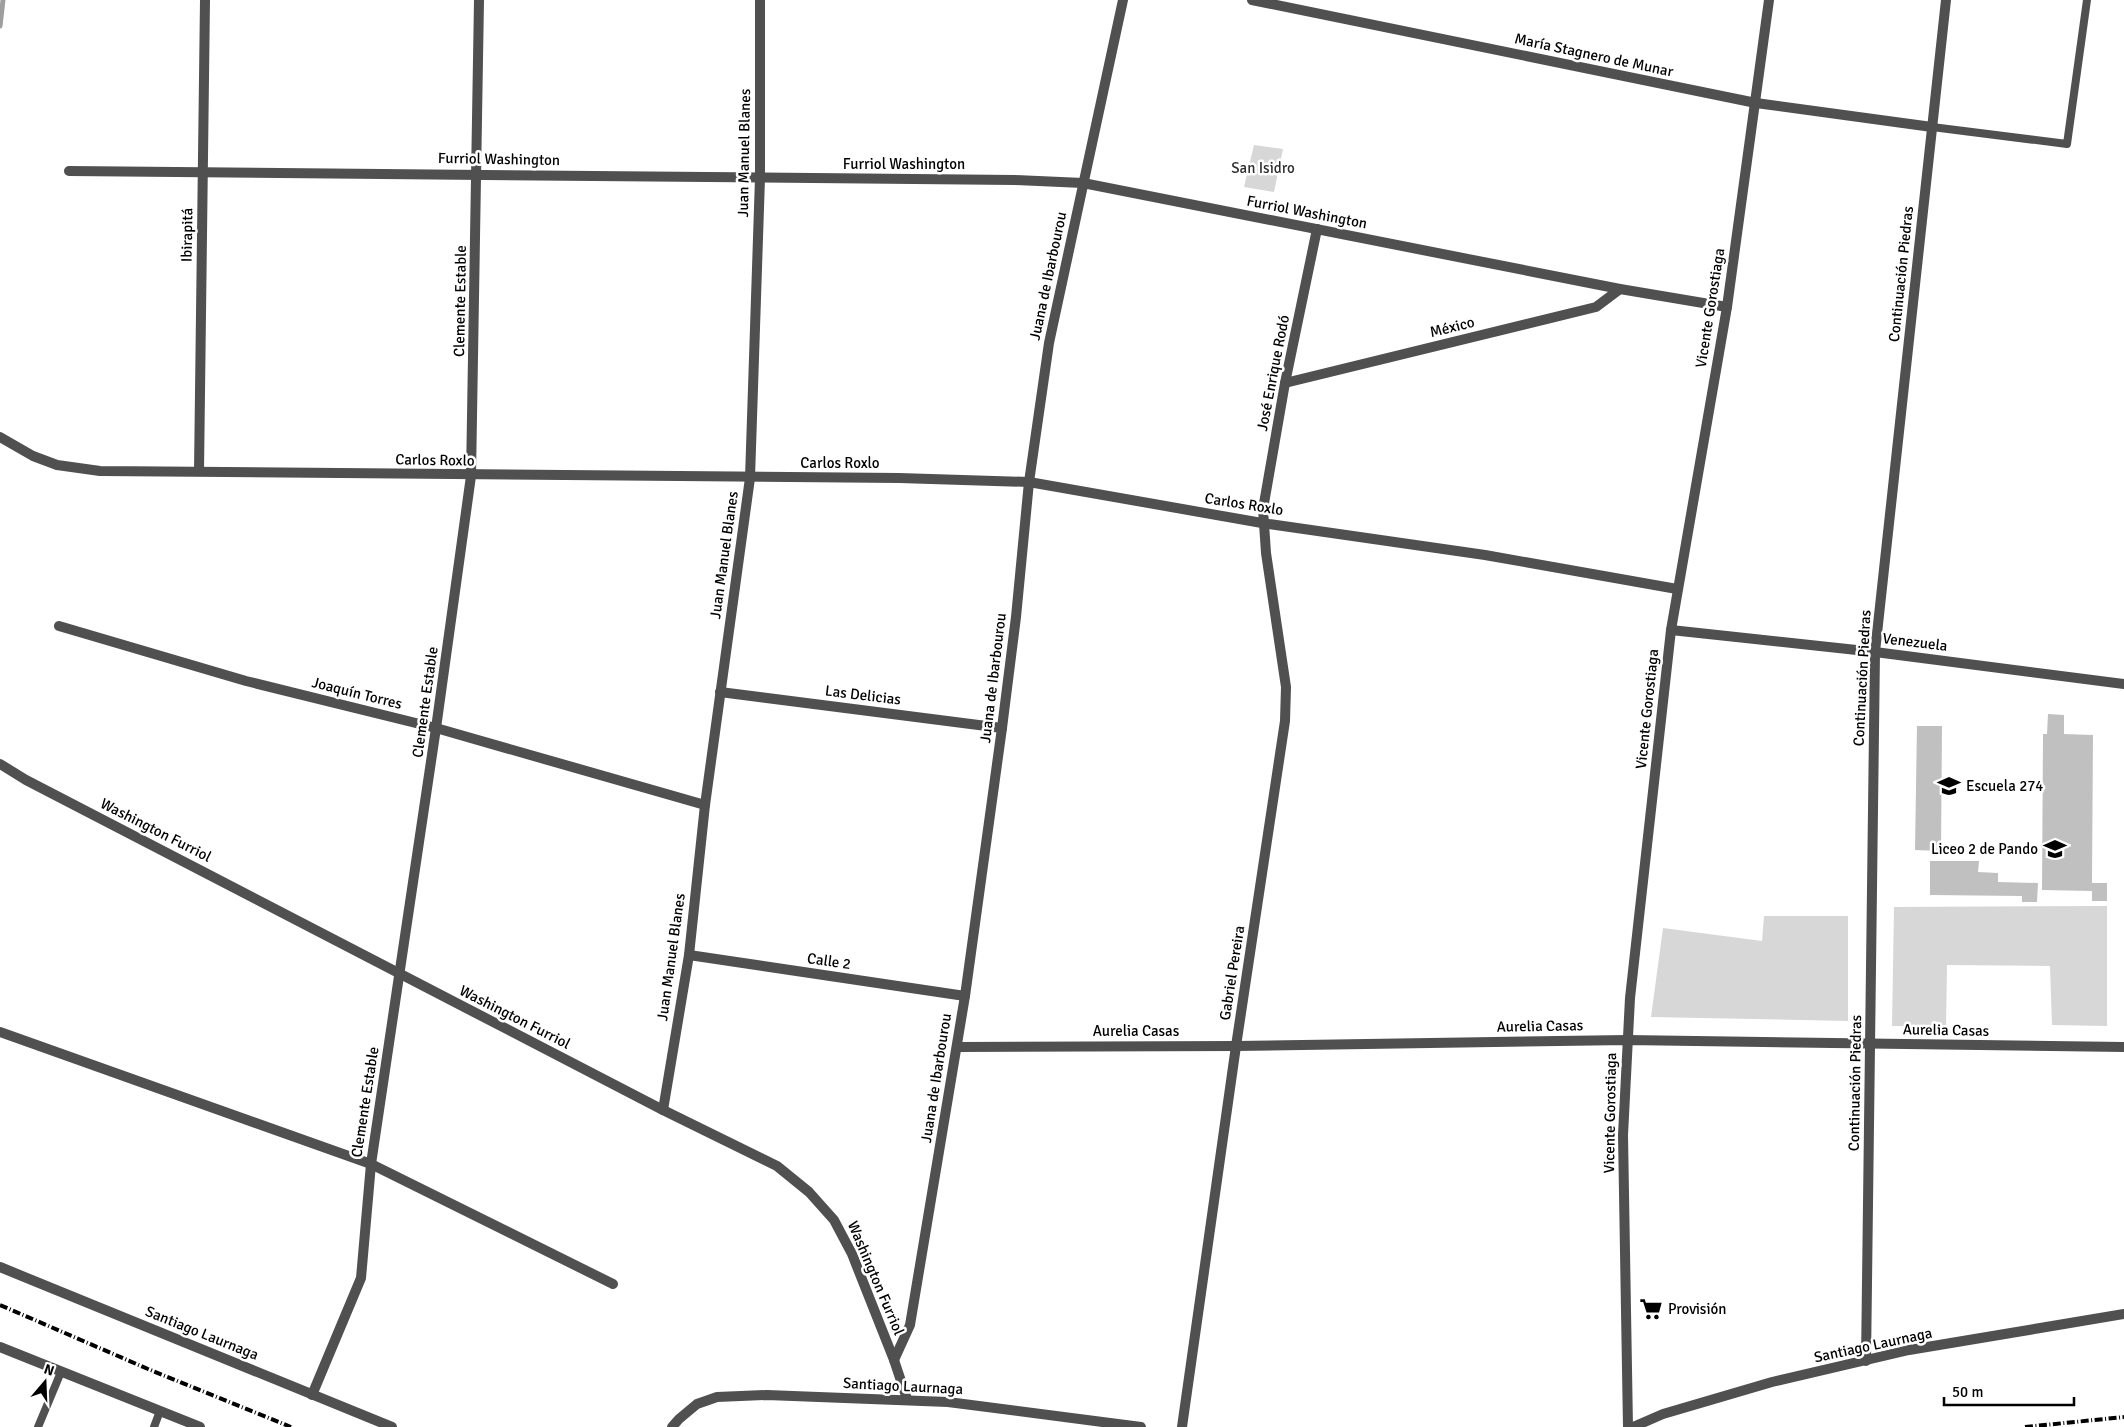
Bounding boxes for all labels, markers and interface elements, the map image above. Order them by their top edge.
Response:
street label: María Stagnero de Munar [1513,29,1676,81]
street label: Juan Manuel Blanes [734,88,754,217]
street label: Furriol Washington [438,149,560,169]
street label: Furriol Washington [843,155,965,173]
park label: San Isidro [1231,159,1295,177]
street label: Furriol Washington [1245,191,1369,233]
street label: Continuación Piedras [1885,205,1917,343]
street label: Ibirapitá [178,208,196,262]
street label: Juana de Ibarbourou [1026,210,1070,342]
street label: Clemente Estable [450,245,470,357]
street label: Vicente Gorostiaga [1692,247,1728,369]
street label: José Enrique Rodó [1253,313,1293,432]
street label: México [1428,313,1476,341]
street label: Carlos Roxlo [395,450,475,470]
street label: Carlos Roxlo [800,454,880,472]
street label: Carlos Roxlo [1203,489,1285,519]
street label: Juan Manuel Blanes [706,490,742,620]
street label: Continuación Piedras [1849,609,1875,747]
street label: Juana de Ibarbourou [976,612,1010,744]
street label: Venezuela [1881,629,1949,655]
street label: Clemente Estable [408,645,442,759]
street label: Vicente Gorostiaga [1632,648,1662,770]
street label: Joaquín Torres [310,673,404,713]
street label: Las Delicias [824,681,902,709]
school or university icon: Escuela 274 [1936,773,1962,799]
place label: Escuela 274 [1966,777,2043,795]
street label: Washington Furriol [97,794,215,866]
school or university icon: Liceo 2 de Pando [2042,836,2068,862]
place label: Liceo 2 de Pando [1931,840,2038,858]
street label: Juan Manuel Blanes [653,892,689,1022]
street label: Gabriel Pereira [1216,924,1248,1022]
street label: Calle 2 [806,949,852,973]
street label: Washington Furriol [456,981,574,1053]
street label: Juana de Ibarbourou [917,1012,955,1144]
street label: Continuación Piedras [1845,1014,1865,1151]
street label: Aurelia Casas [1497,1016,1584,1036]
street label: Aurelia Casas [1903,1020,1990,1040]
street label: Aurelia Casas [1093,1022,1180,1040]
street label: Clemente Estable [347,1045,383,1159]
street label: Vicente Gorostiaga [1600,1052,1620,1174]
street label: Washington Furriol [844,1218,908,1338]
supermarket icon: Provisión [1638,1296,1664,1322]
place label: Provisión [1668,1300,1727,1318]
street label: Santiago Laurnaga [143,1302,261,1364]
street label: Santiago Laurnaga [1812,1324,1934,1366]
north arrow [20,1357,70,1407]
text: N [42,1361,56,1380]
street label: Santiago Laurnaga [842,1374,964,1398]
scale bar [1944,1374,2074,1406]
text: 50 m [1952,1383,1983,1401]

